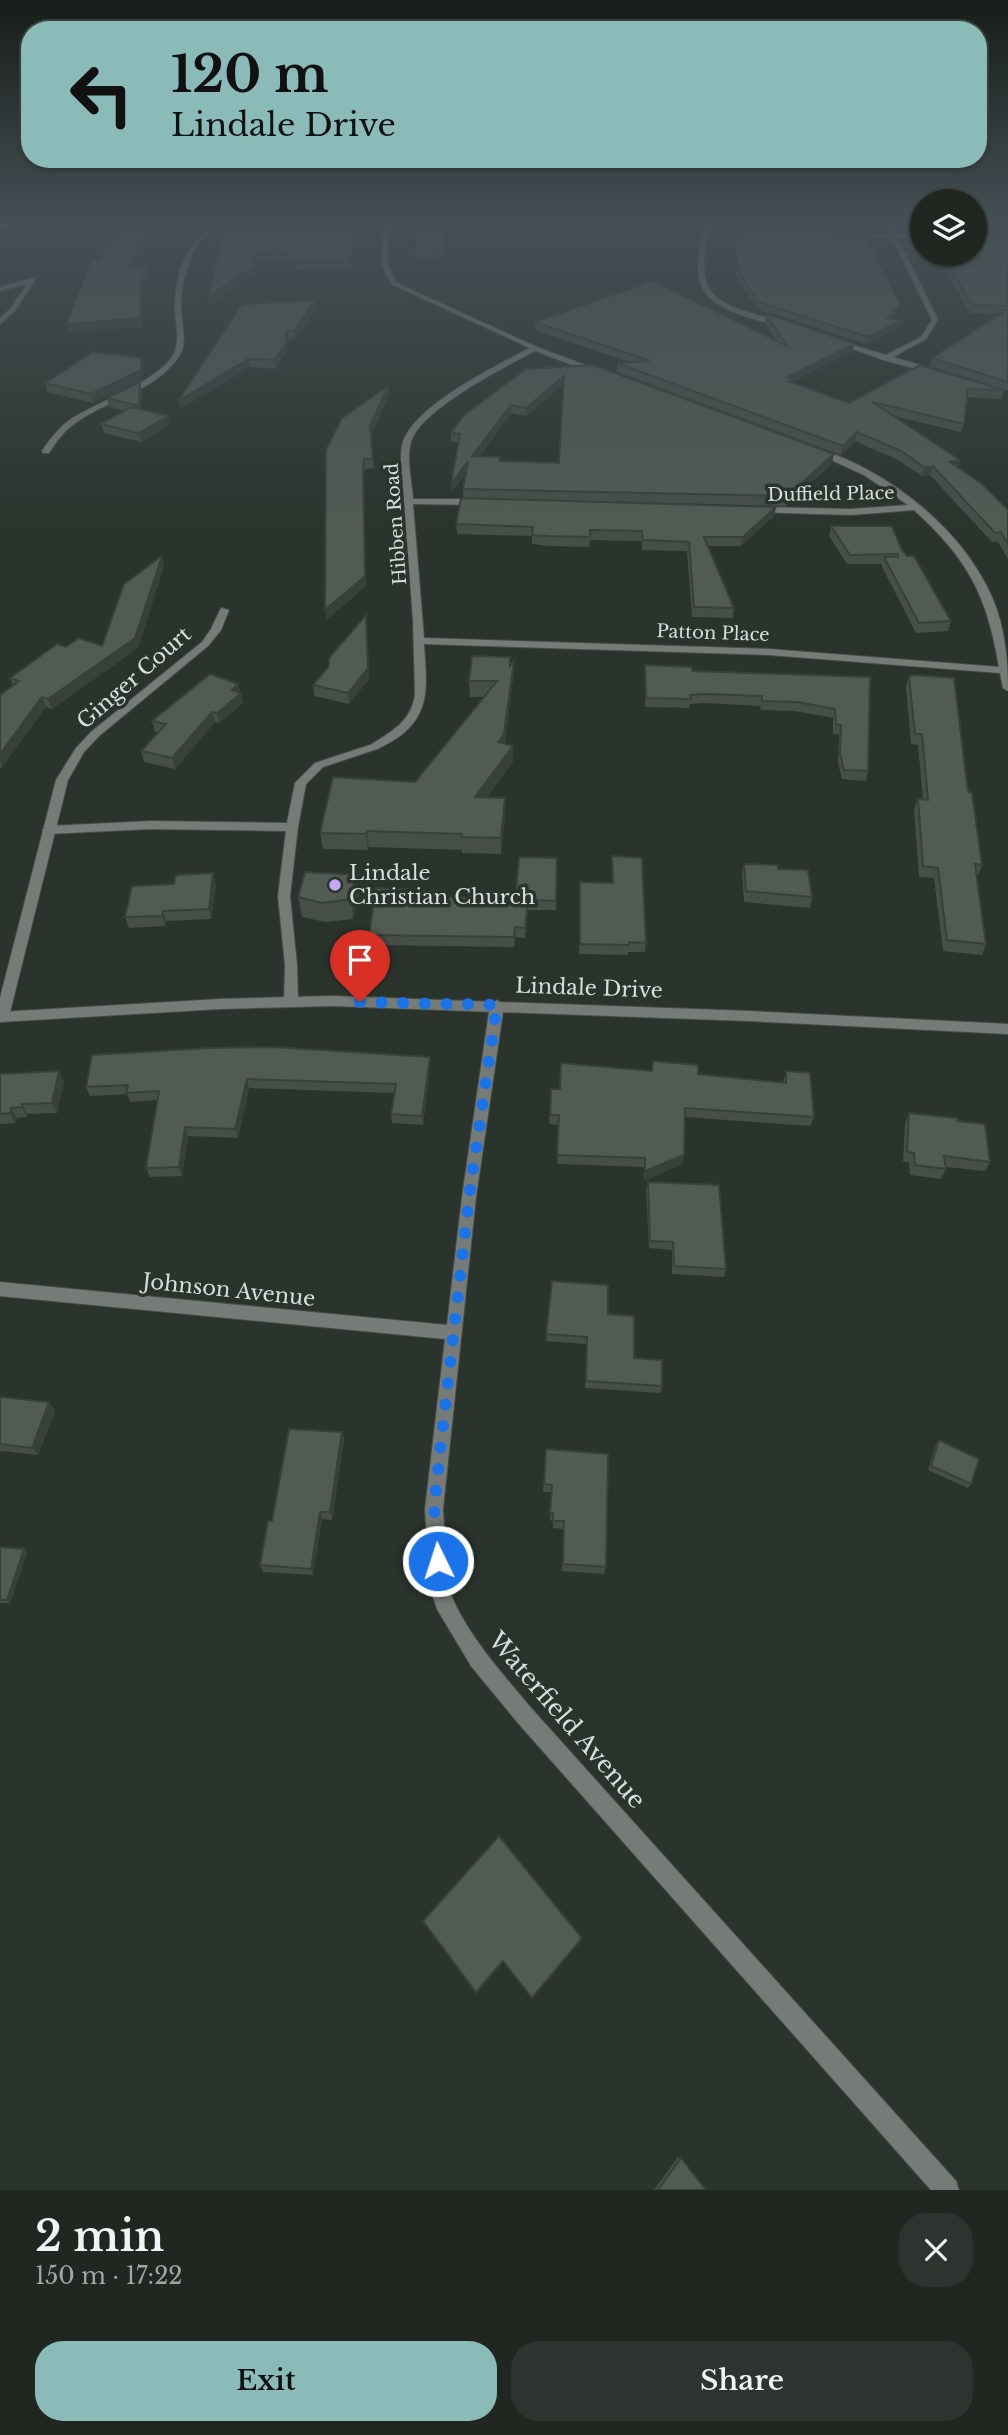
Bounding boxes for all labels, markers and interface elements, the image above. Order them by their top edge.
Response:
text: 120 m [171,44,329,105]
icon: left [56,49,147,140]
text: Lindale Drive [171,105,396,145]
map controls [910,189,987,266]
button: layers [910,189,987,266]
street label: Hibben Road [381,462,411,586]
street label: Duffield Place [767,482,895,506]
street label: Patton Place [656,620,770,646]
street label: Ginger Court [72,621,196,735]
place label: Lindale Christian Church [349,860,535,910]
marker: Lindale Christian Church [327,877,343,893]
pin [330,930,390,1002]
icon: arrive [341,941,379,979]
street label: Lindale Drive [515,972,663,1004]
street label: Johnson Avenue [139,1268,317,1312]
position arrow [401,1524,475,1598]
street label: Waterfield Avenue [482,1625,652,1814]
text: 2 min [35,2210,164,2262]
button: close [899,2213,973,2287]
text: 150 m · 17:22 [35,2262,182,2290]
button: Exit [35,2341,497,2421]
button: Share [511,2341,973,2421]

